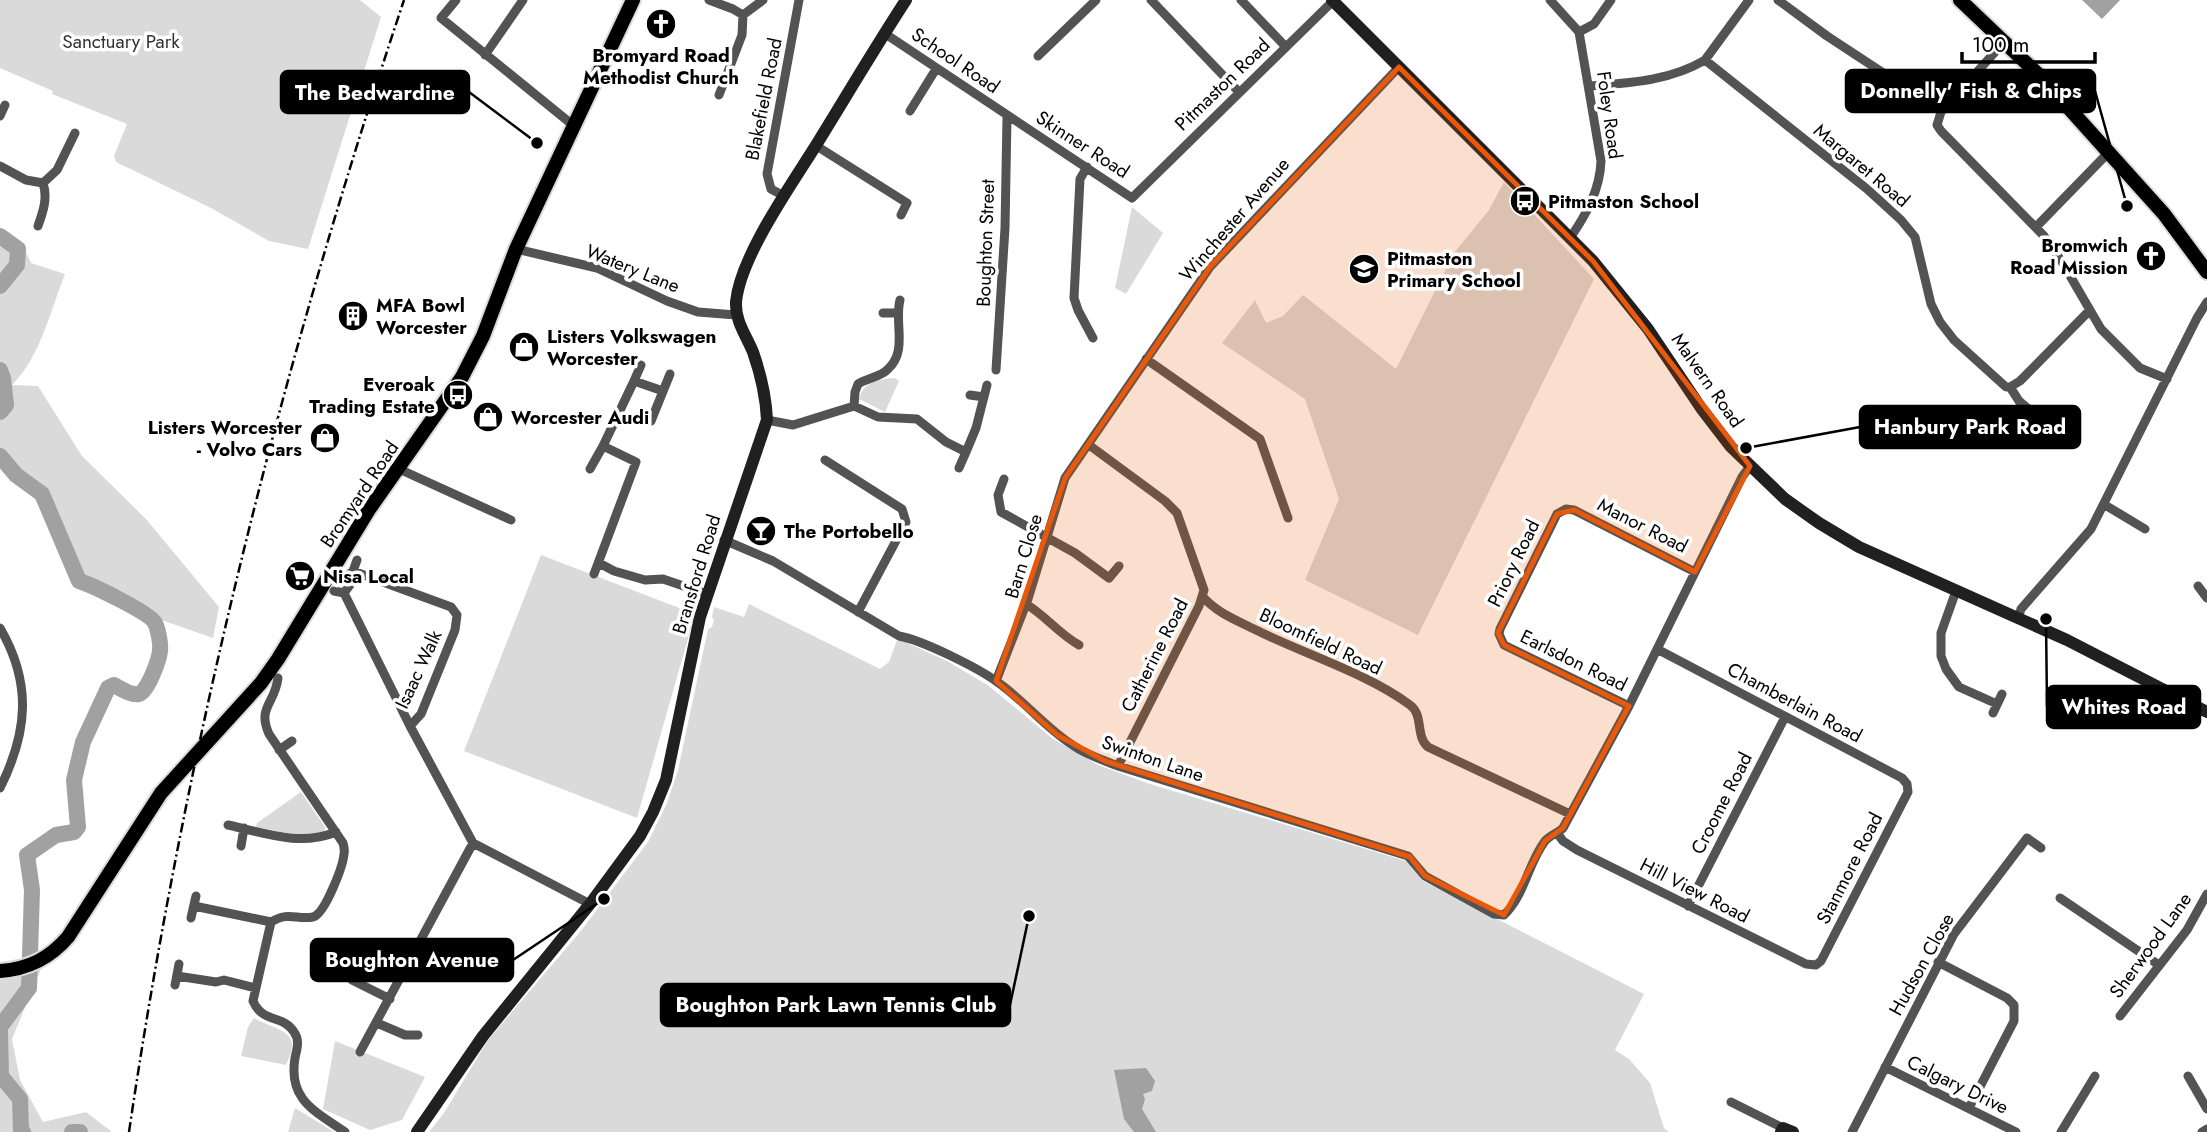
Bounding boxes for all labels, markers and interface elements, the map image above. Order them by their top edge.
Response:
church icon: Bromyard Road Methodist Church [644,7,678,41]
street label: School Road [906,21,1005,100]
scale bar [1962,21,2095,65]
park label: Sanctuary Park [62,28,180,55]
text: 100 m [1972,30,2029,60]
street label: Pitmaston Road [1169,32,1276,137]
street label: Blakefield Road [738,36,789,163]
place label: Bromyard Road Methodist Church [583,42,739,91]
street label: Foley Road [1590,70,1629,161]
callout: Donnelly' Fish & Chips [1846,70,2095,112]
callout: The Bedwardine [281,71,469,113]
text: Donnelly' Fish & Chips [1860,76,2082,106]
text: The Bedwardine [295,78,455,108]
street label: Skinner Road [1031,104,1135,185]
street label: Margaret Road [1808,117,1916,214]
street label: Winchester Avenue [1173,151,1296,287]
street label: Boughton Street [970,178,1001,307]
bus stop icon: Pitmaston School [1508,184,1542,218]
place label: Pitmaston School [1548,188,1699,215]
place label: Bromwich Road Mission [2010,232,2128,281]
street label: Watery Lane [582,237,684,300]
church icon: Bromwich Road Mission [2134,239,2168,273]
place label: Pitmaston Primary School [1387,245,1521,294]
school or university icon: Pitmaston Primary School [1347,252,1381,286]
place label: MFA Bowl Worcester [376,292,467,341]
building icon: MFA Bowl Worcester [336,299,370,333]
place label: Listers Volkswagen Worcester [547,323,716,372]
street label: Malvern Road [1665,328,1750,433]
shop icon: Listers Volkswagen Worcester [507,330,541,364]
place label: Everoak Trading Estate [309,371,435,420]
bus stop icon: Everoak Trading Estate [441,378,475,412]
shop icon: Worcester Audi [471,400,505,434]
place label: Worcester Audi [511,404,649,431]
callout: Hanbury Park Road [1860,406,2080,448]
text: Hanbury Park Road [1874,412,2066,442]
place label: Listers Worcester - Volvo Cars [148,414,302,463]
shop icon: Listers Worcester - Volvo Cars [308,421,342,455]
street label: Bromyard Road [314,436,405,553]
street label: Manor Road [1593,491,1693,560]
street label: Barn Close [998,510,1049,602]
street label: Bransford Road [665,511,727,637]
bar icon: The Portobello [744,514,778,548]
street label: Priory Road [1481,515,1546,611]
place label: The Portobello [784,518,914,545]
supermarket icon: Nisa Local [283,559,317,593]
place label: Nisa Local [323,563,414,590]
street label: Catherine Road [1114,594,1195,717]
street label: Bloomfield Road [1255,601,1387,682]
street label: Earlsdon Road [1516,623,1632,698]
street label: Isaac Walk [388,625,449,713]
street label: Chamberlain Road [1723,655,1867,749]
callout: Whites Road [2047,686,2200,728]
text: Whites Road [2062,692,2186,722]
street label: Swinton Lane [1098,728,1208,789]
street label: Croome Road [1684,748,1759,859]
street label: Stanmore Road [1810,808,1889,929]
street label: Hill View Road [1635,851,1754,930]
street label: Sherwood Lane [2103,887,2198,1004]
street label: Hudson Close [1882,908,1961,1020]
callout: Boughton Avenue [311,939,513,981]
text: Boughton Avenue [325,945,499,975]
callout: Boughton Park Lawn Tennis Club [661,984,1010,1026]
text: Boughton Park Lawn Tennis Club [675,990,997,1020]
street label: Calgary Drive [1902,1048,2013,1121]

